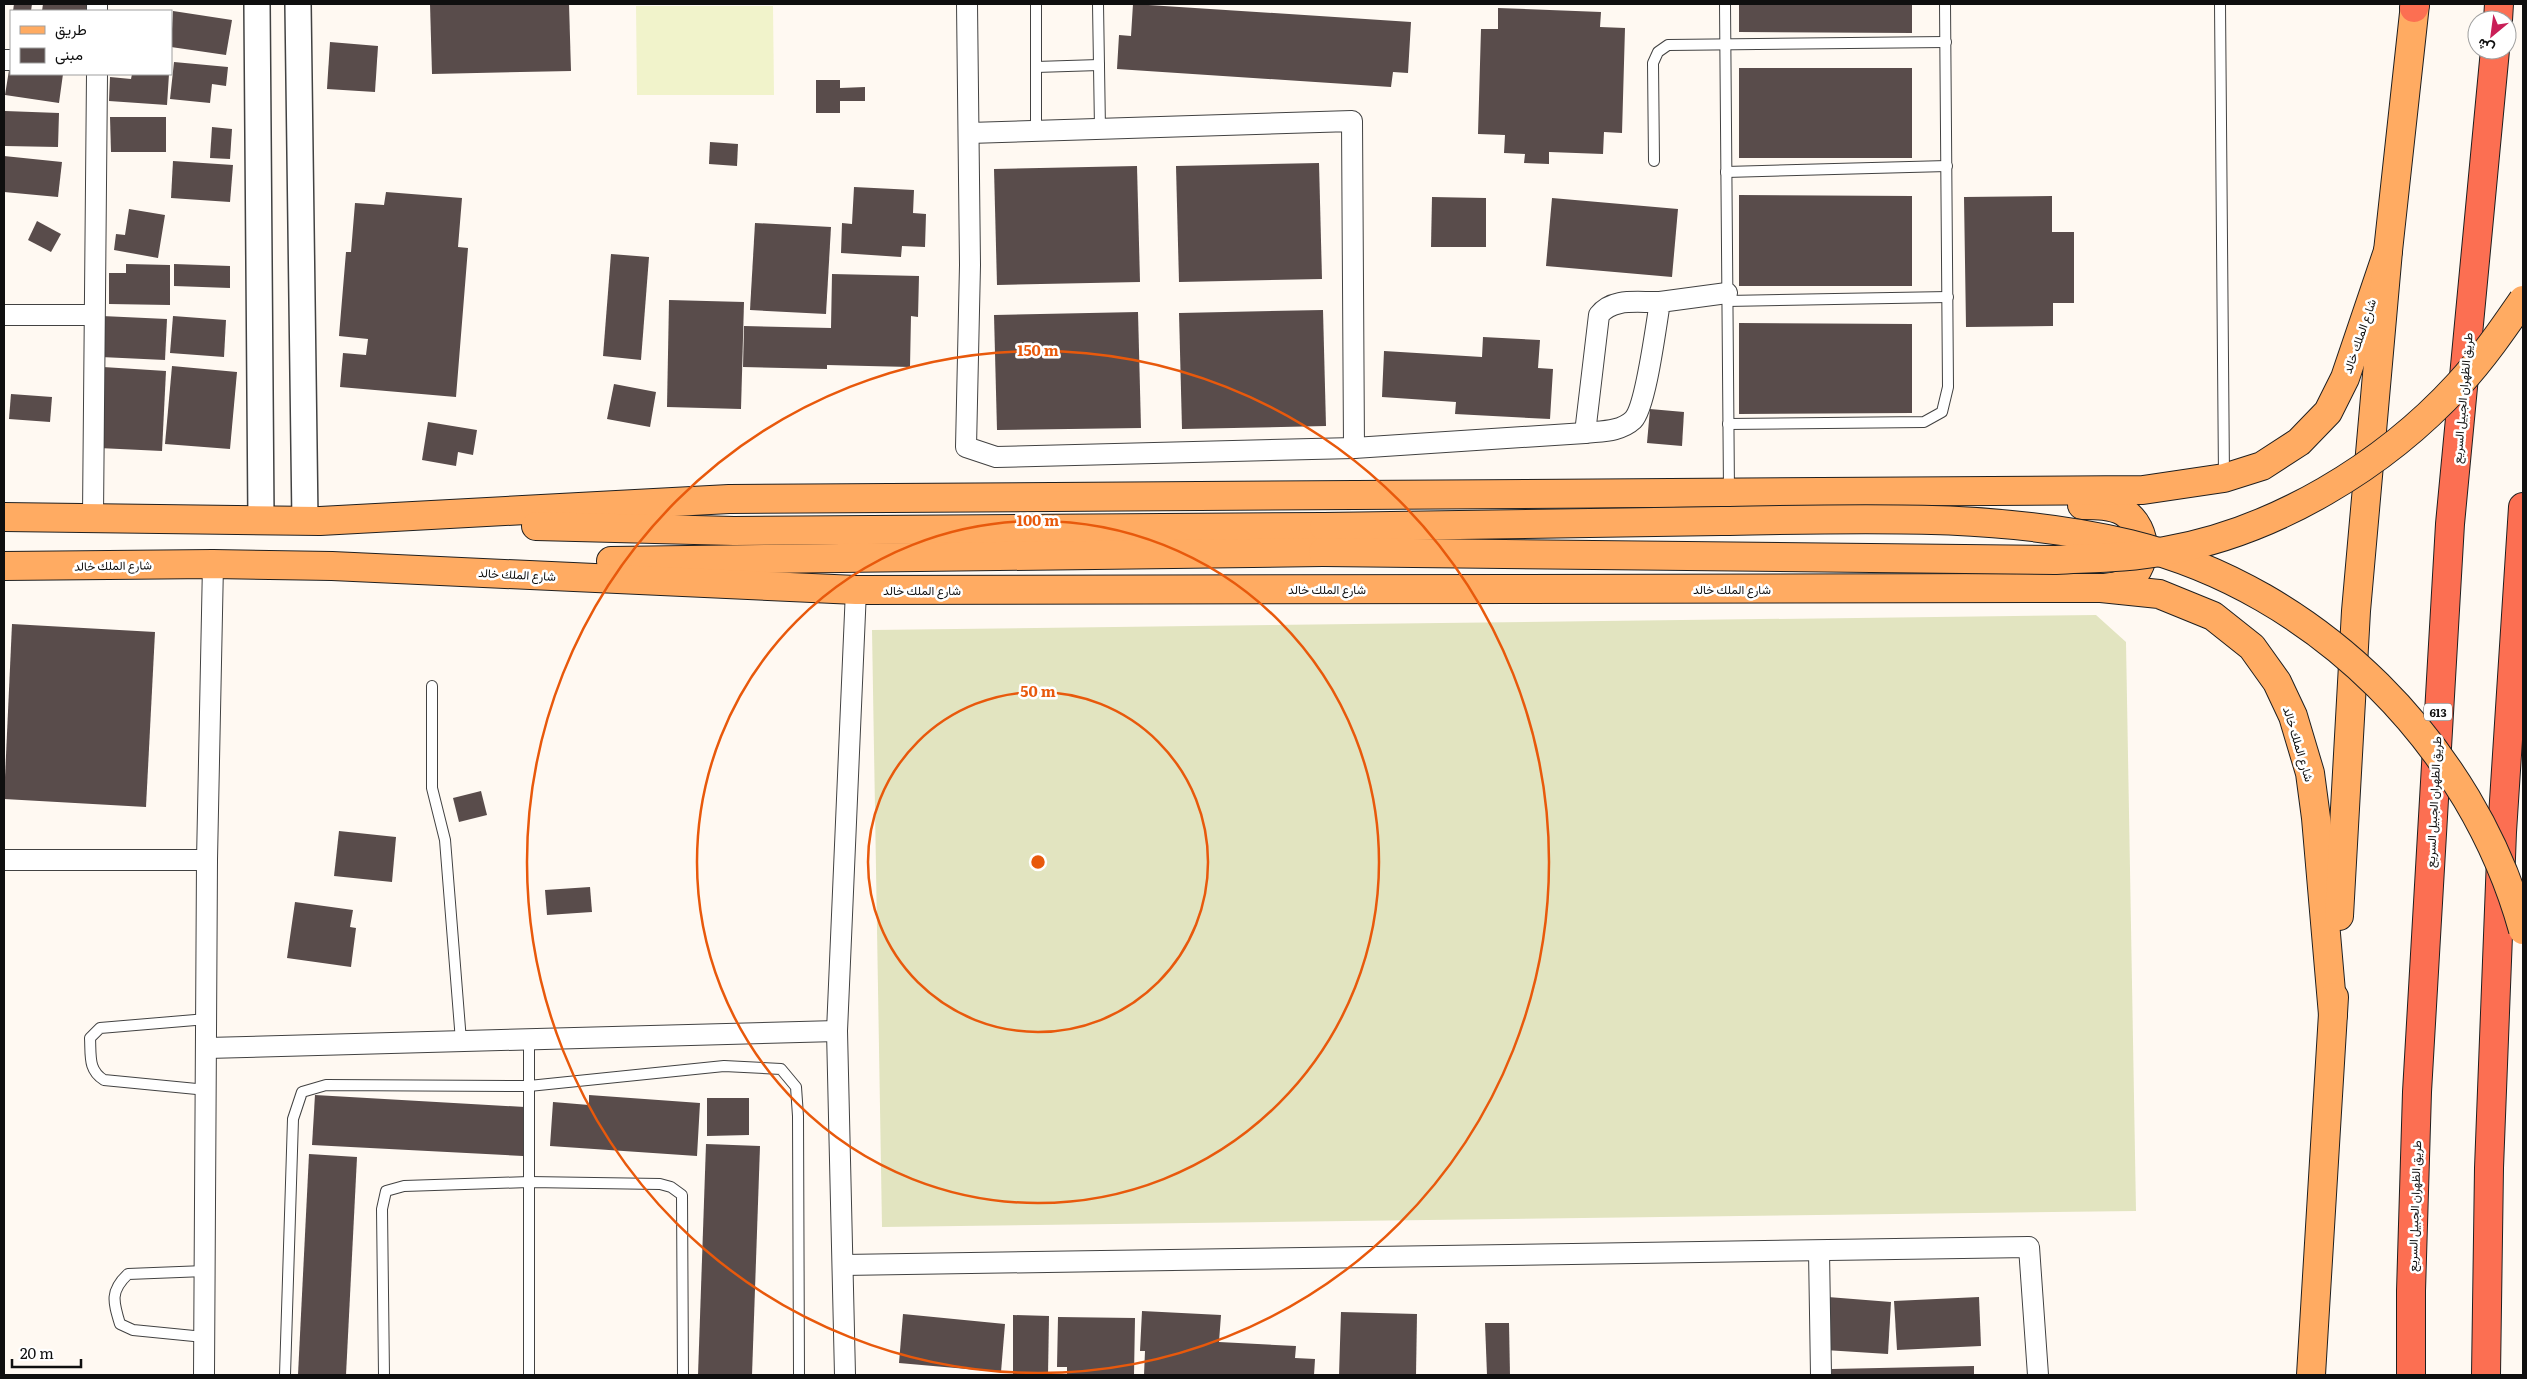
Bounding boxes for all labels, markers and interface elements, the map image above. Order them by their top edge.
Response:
legend [10,10,172,75]
north arrow [2467,10,2517,60]
text: طريق [55,17,87,40]
text: ش [2473,34,2497,60]
text: مبنى [55,42,83,65]
street label: شارع الملك خالد [2338,296,2381,376]
street label: طريق الظهران الجبيل السريع [2447,331,2478,464]
text: 150 m [1017,338,1059,361]
text: 100 m [1017,508,1059,531]
street label: شارع الملك خالد [74,555,152,576]
street label: شارع الملك خالد [478,563,556,586]
street label: شارع الملك خالد [1288,580,1366,599]
street label: شارع الملك خالد [1693,580,1771,599]
street label: شارع الملك خالد [883,581,961,600]
text: 50 m [1020,679,1056,702]
street label: شارع الملك خالد [2278,704,2319,784]
road number: 613 [2424,704,2452,720]
street label: طريق الظهران الجبيل السريع [2421,736,2446,868]
centre of rings [1029,853,1047,871]
street label: طريق الظهران الجبيل السريع [2403,1140,2426,1272]
scale bar [12,1336,81,1368]
text: 20 m [20,1341,54,1364]

